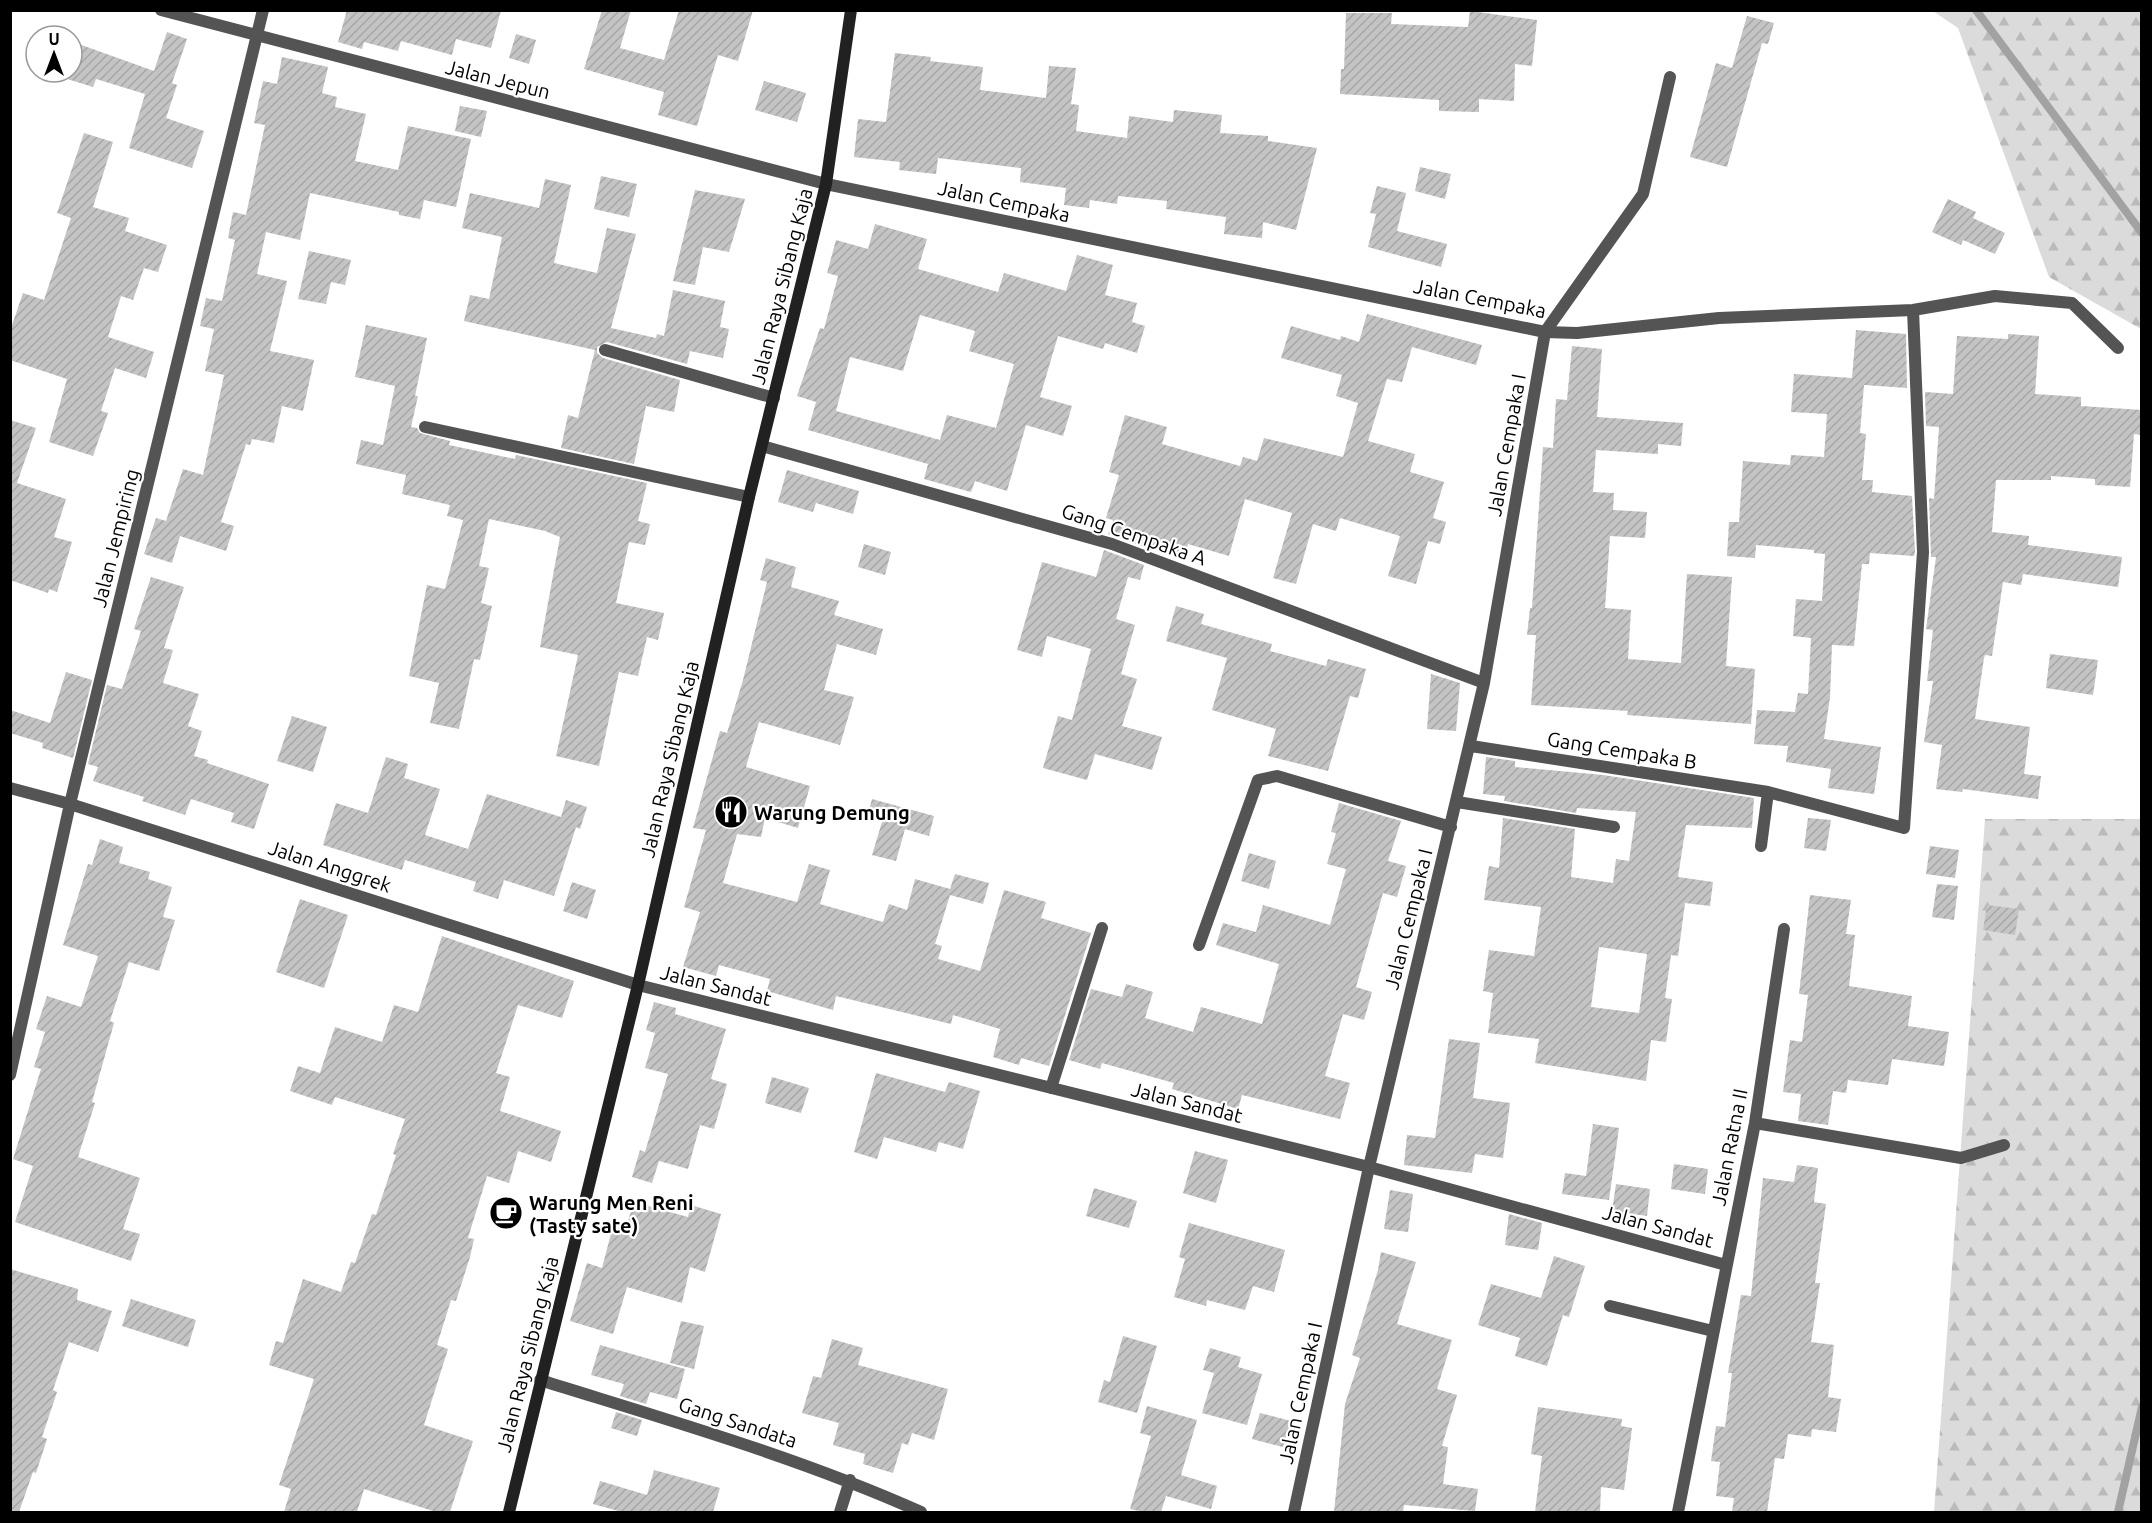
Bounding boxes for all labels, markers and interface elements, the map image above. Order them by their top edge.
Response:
north arrow [24,24,84,84]
text: U [48,30,60,48]
street label: Jalan Jepun [443,55,553,103]
street label: Jalan Cempaka [936,176,1072,226]
street label: Jalan Raya Sibang Kaja [745,186,817,386]
street label: Jalan Cempaka [1412,274,1548,322]
street label: Jalan Cempaka I [1482,372,1530,518]
street label: Jalan Jempiring [87,466,143,610]
street label: Gang Cempaka A [1059,498,1209,570]
street label: Jalan Raya Sibang Kaja [635,658,703,860]
street label: Gang Cempaka B [1546,727,1698,773]
restaurant icon: Warung Demung [713,794,749,830]
place label: Warung Demung [754,801,910,824]
street label: Jalan Anggrek [266,835,394,897]
street label: Jalan Cempaka I [1379,846,1437,992]
street label: Jalan Sandat [658,960,774,1010]
street label: Jalan Sandat [1129,1077,1245,1127]
street label: Jalan Ratna II [1706,1087,1752,1207]
place label: Warung Men Reni (Tasty sate) [529,1191,694,1237]
cafe icon: Warung Men Reni (Tasty sate) [488,1195,524,1231]
street label: Jalan Sandat [1600,1200,1716,1252]
street label: Jalan Raya Sibang Kaja [491,1254,563,1454]
street label: Jalan Cempaka I [1274,1320,1326,1466]
street label: Gang Sandata [676,1392,800,1452]

